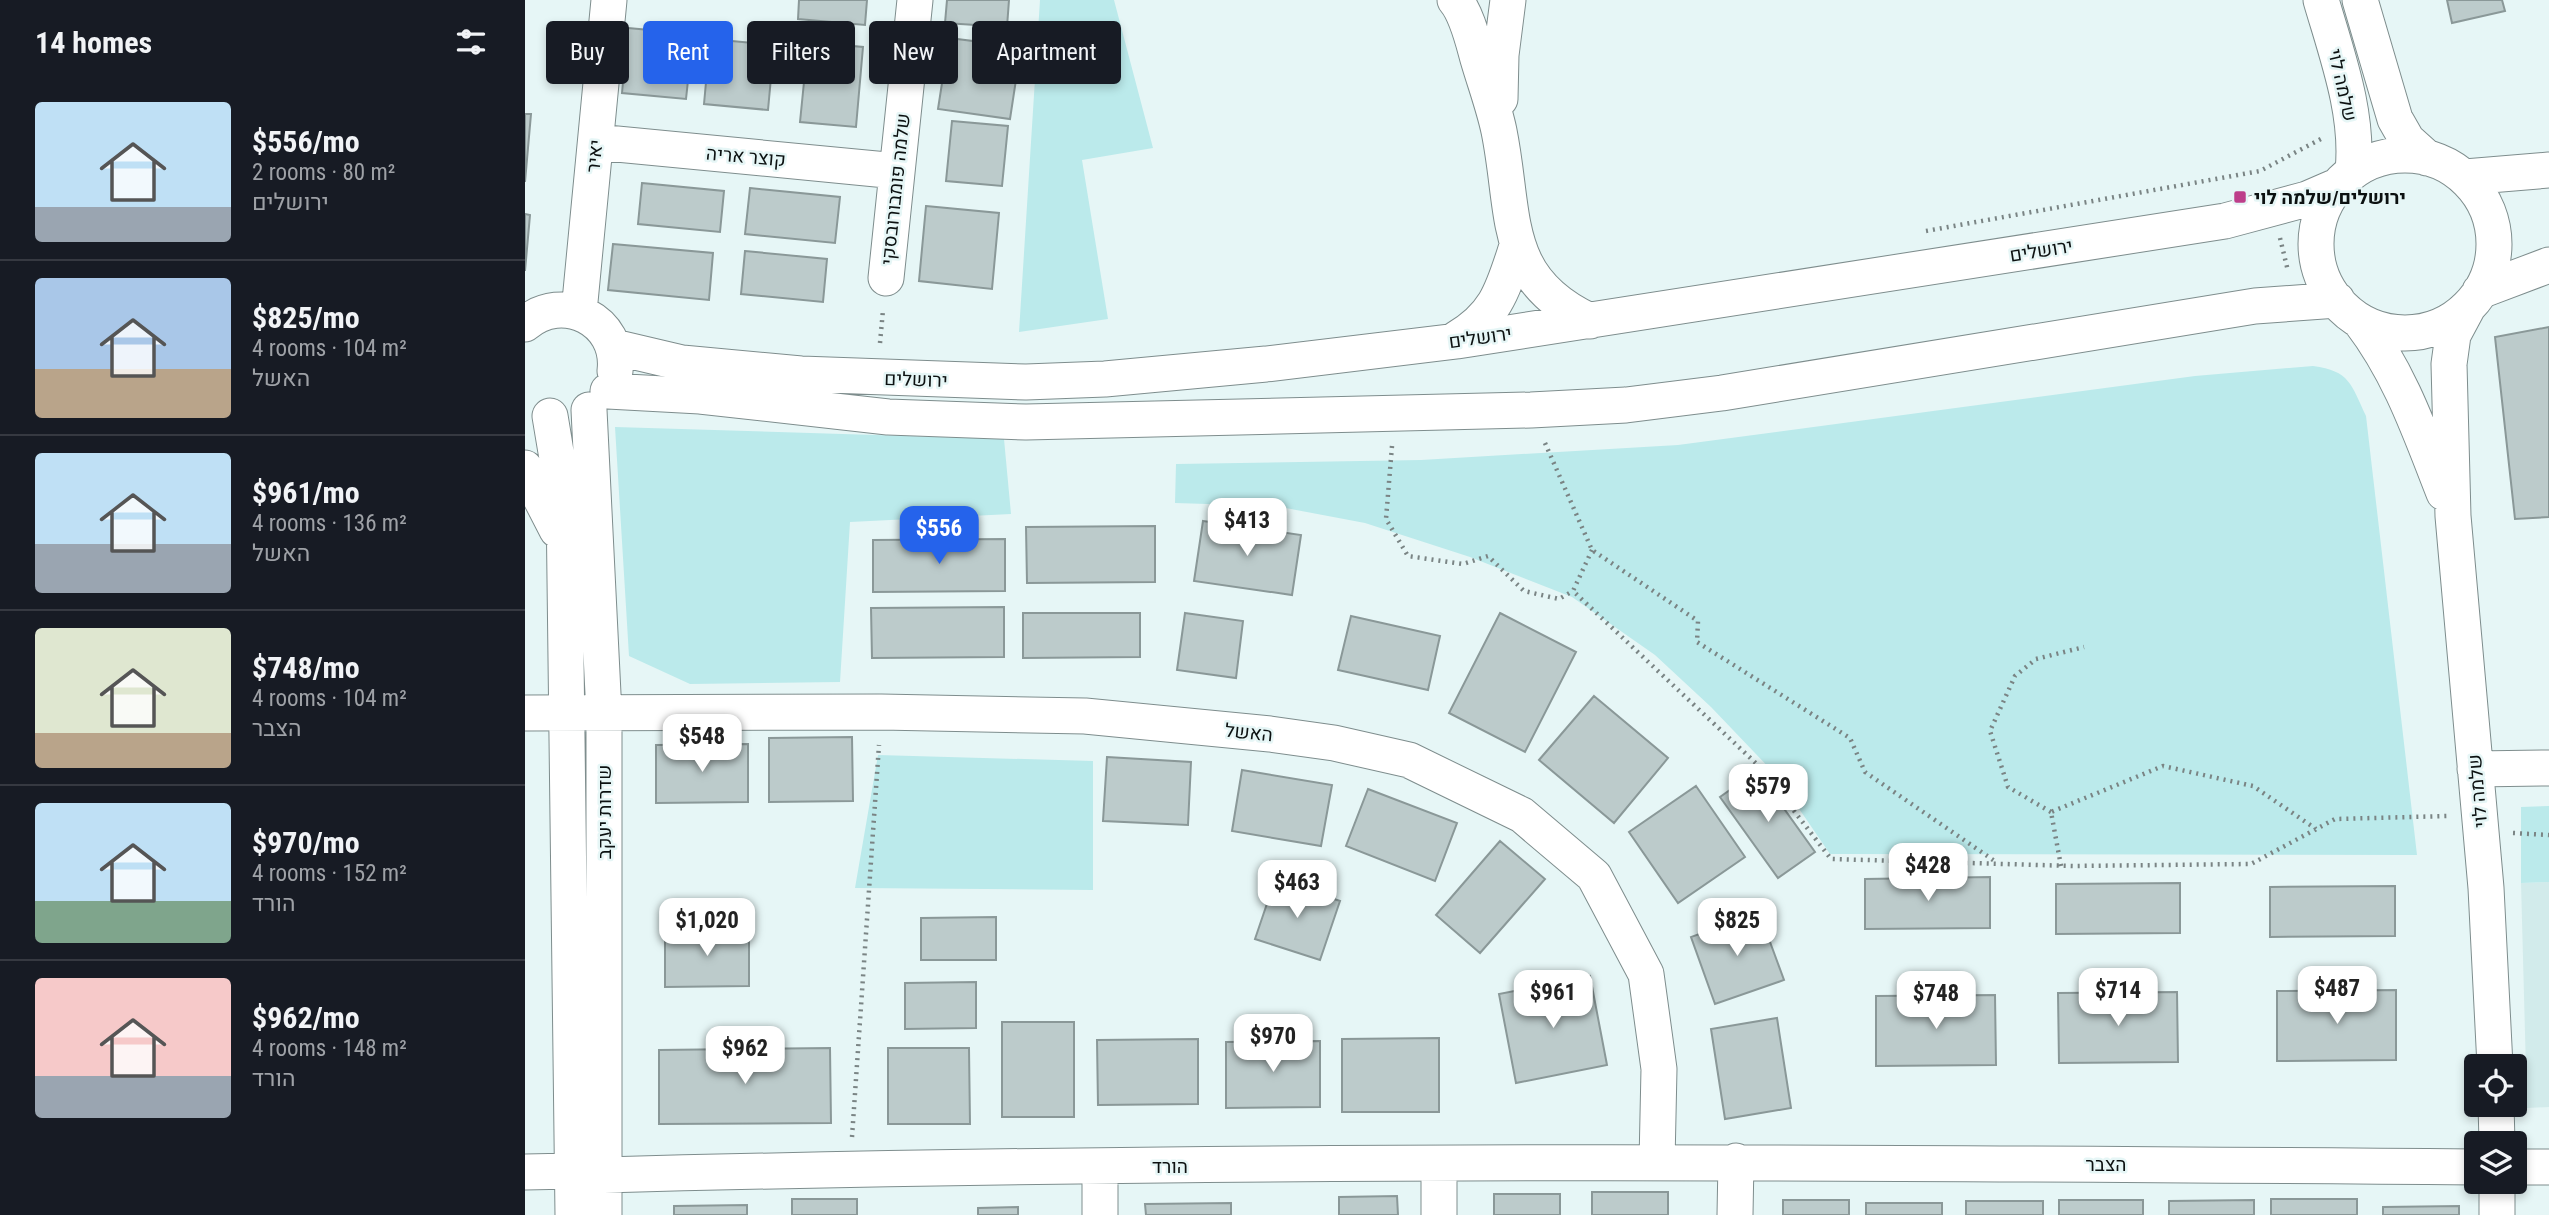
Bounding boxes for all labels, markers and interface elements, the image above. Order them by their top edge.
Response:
chip: Buy [546,21,629,84]
chip: Rent [643,21,733,84]
chip: Filters [747,21,855,84]
chip: New [869,21,958,84]
chip: Apartment [972,21,1121,84]
icon: filters [452,23,490,61]
text: 14 homes [35,25,152,60]
street label: שלמה לוי [2323,47,2362,124]
street label: שלמה פומבורובסקי [876,112,915,266]
text: $556/mo [252,124,360,159]
icon: home [91,130,175,214]
street label: יאיר [581,138,608,174]
street label: קוצר אריה [705,142,787,171]
text: 2 rooms · 80 m² [252,159,395,186]
place label: ירושלים/שלמה לוי [2254,186,2406,209]
text: ירושלים [252,189,329,216]
marker: ירושלים/שלמה לוי [2232,189,2248,205]
street label: ירושלים [2008,234,2074,267]
text: $825/mo [252,300,360,335]
icon: home [91,306,175,390]
street label: ירושלים [1447,322,1513,353]
text: 4 rooms · 104 m² [252,335,407,362]
text: האשל [252,365,310,392]
street label: ירושלים [884,367,948,392]
text: $961/mo [252,475,360,510]
icon: home [91,481,175,565]
pin: $413 [1206,498,1288,558]
pin: $556 [898,506,980,566]
text: $413 [1224,507,1270,534]
text: 4 rooms · 136 m² [252,510,407,537]
text: $556 [916,515,962,542]
text: האשל [252,540,310,567]
text: $748/mo [252,650,360,685]
icon: home [91,656,175,740]
text: 4 rooms · 104 m² [252,685,407,712]
pin: $548 [661,714,743,774]
text: הצבר [252,715,302,742]
street label: האשל [1224,719,1274,746]
text: $548 [679,723,725,750]
street label: שלמה לוי [2463,753,2492,829]
pin: $579 [1727,764,1809,824]
street label: שדרות יעקב [593,765,616,859]
text: $579 [1745,773,1791,800]
text: $970/mo [252,825,360,860]
icon: home [91,831,175,915]
pin: $428 [1887,844,1969,903]
text: $428 [1905,852,1951,879]
text: 4 rooms · 152 m² [252,860,407,887]
pin: $463 [1256,860,1338,920]
text: $463 [1274,869,1320,896]
text: הורד [252,890,296,917]
pin: $1,020 [650,898,764,958]
pin: $825 [1696,898,1778,958]
text: $1,020 [675,907,739,934]
text: $825 [1714,907,1760,934]
pin: $487 [2296,967,2378,1026]
pin: $714 [2077,968,2159,1028]
pin: $961 [1512,970,1594,1030]
pin: $748 [1895,972,1977,1031]
text: $487 [2314,975,2360,1002]
text: $714 [2095,977,2141,1004]
text: $961 [1530,979,1576,1006]
text: $748 [1913,980,1959,1007]
text: $962/mo [252,1000,360,1035]
icon: home [91,1006,175,1090]
pin: $970 [1232,1014,1314,1074]
text: $970 [1250,1023,1296,1050]
pin: $962 [704,1026,786,1086]
text: 4 rooms · 148 m² [252,1035,407,1062]
text: $962 [722,1035,768,1062]
map controls [2464,1054,2527,1194]
button: locate [2464,1054,2527,1117]
text: הורד [252,1065,296,1092]
button: layers [2464,1131,2527,1194]
street label: הצבר [2086,1153,2126,1176]
street label: הורד [1152,1155,1188,1178]

